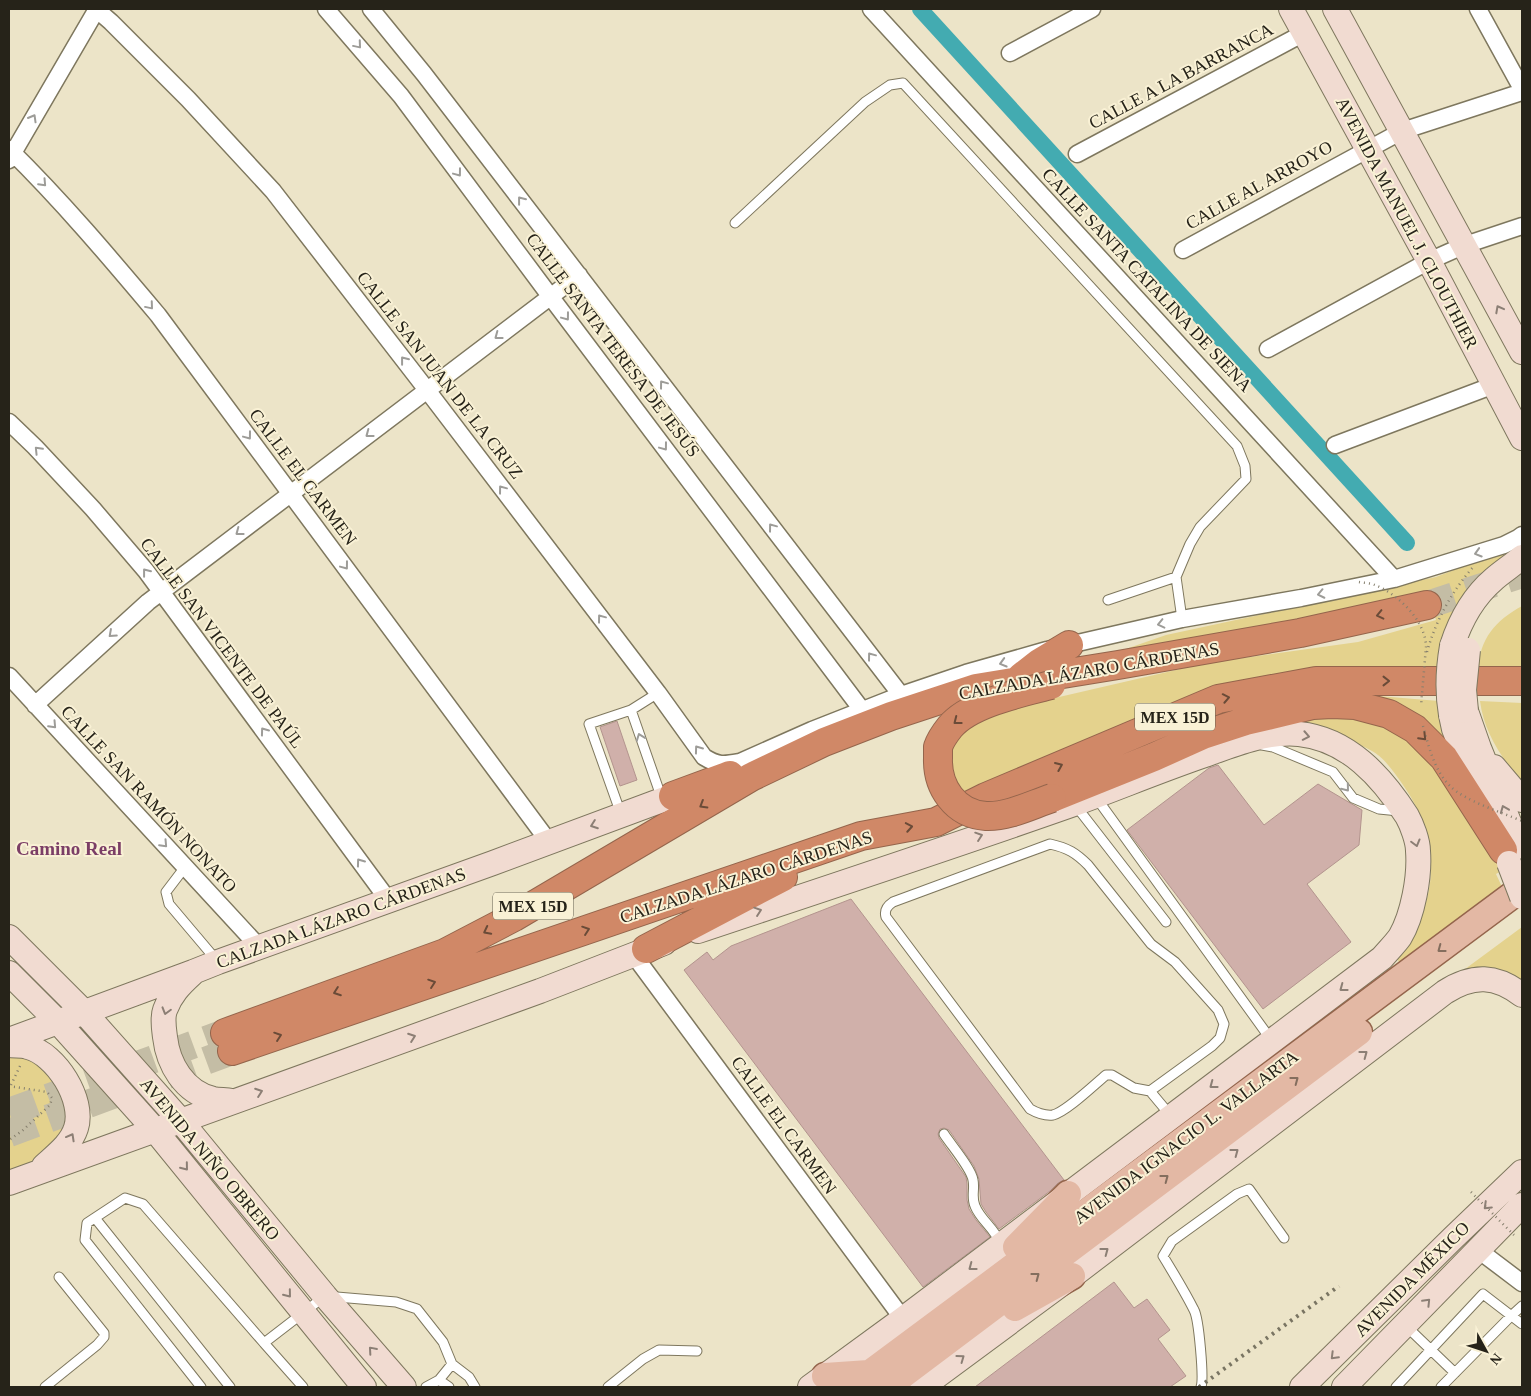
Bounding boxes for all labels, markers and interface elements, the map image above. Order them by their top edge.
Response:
street label: CALLE A LA BARRANCA [1086,19,1276,133]
one-way arrow [353,40,362,49]
street label: AVENIDA MANUEL J. CLOUTHIER [1332,94,1482,352]
one-way arrow [27,115,37,124]
street label: CALLE AL ARROYO [1182,136,1336,234]
street label: CALLE SANTA CATALINA DE SIENA [1038,164,1256,396]
one-way arrow [453,167,461,176]
one-way arrow [37,178,46,187]
one-way arrow [519,197,527,206]
street label: CALLE SANTA TERESA DE JESÚS [522,228,705,461]
street label: CALLE SAN JUAN DE LA CRUZ [353,267,527,483]
one-way arrow [145,300,154,309]
one-way arrow [1495,305,1505,314]
one-way arrow [560,311,569,321]
one-way arrow [495,330,504,338]
one-way arrow [401,357,409,366]
one-way arrow [660,380,669,390]
street label: CALLE EL CARMEN [245,405,361,549]
one-way arrow [365,428,375,437]
one-way arrow [241,430,251,439]
one-way arrow [658,441,667,451]
one-way arrow [35,447,44,456]
one-way arrow [500,486,508,495]
one-way arrow [770,524,778,533]
one-way arrow [235,526,245,535]
street label: CALLE SAN VICENTE DE PAÚL [136,533,308,752]
one-way arrow [1474,547,1482,557]
one-way arrow [339,560,347,569]
one-way arrow [144,569,152,578]
one-way arrow [1316,588,1325,599]
one-way arrow [1375,609,1384,620]
one-way arrow [598,614,607,624]
one-way arrow [1156,618,1165,629]
one-way arrow [109,628,118,637]
street label: CALZADA LÁZARO CÁRDENAS [957,637,1221,704]
one-way arrow [869,653,877,662]
one-way arrow [1000,657,1008,667]
one-way arrow [1383,676,1391,686]
one-way arrow [1221,693,1230,704]
street label: CALLE SAN RAMÓN NONATO [57,701,242,897]
road number: MEX 15D [1135,704,1215,730]
one-way arrow [954,715,963,724]
one-way arrow [48,719,57,728]
one-way arrow [261,728,269,737]
one-way arrow [1302,730,1310,740]
one-way arrow [1417,731,1426,740]
one-way arrow [636,733,646,741]
one-way arrow [695,745,704,754]
one-way arrow [1054,762,1063,772]
one-way arrow [1340,782,1348,791]
one-way arrow [700,799,709,809]
one-way arrow [1500,805,1510,814]
one-way arrow [590,819,599,829]
one-way arrow [905,823,914,833]
street label: CALZADA LÁZARO CÁRDENAS [617,826,875,927]
one-way arrow [974,832,982,842]
district label: Camino Real [16,838,122,859]
one-way arrow [158,839,167,848]
one-way arrow [1410,839,1421,848]
one-way arrow [357,858,366,868]
street label: CALZADA LÁZARO CÁRDENAS [213,863,468,973]
road number: MEX 15D [493,892,573,919]
one-way arrow [754,907,762,917]
one-way arrow [483,925,492,935]
one-way arrow [581,926,589,936]
one-way arrow [1438,943,1447,951]
one-way arrow [427,979,436,989]
one-way arrow [1340,982,1349,990]
one-way arrow [333,986,342,996]
one-way arrow [161,1007,172,1015]
one-way arrow [273,1031,282,1041]
one-way arrow [407,1033,415,1043]
street label: AVENIDA IGNACIO L. VALLARTA [1070,1046,1302,1228]
one-way arrow [1358,1051,1367,1059]
street label: CALLE EL CARMEN [727,1052,841,1198]
street label: AVENIDA NIÑO OBRERO [136,1073,285,1244]
one-way arrow [1289,1077,1299,1086]
one-way arrow [1209,1079,1219,1088]
one-way arrow [254,1088,263,1098]
one-way arrow [64,1134,74,1143]
one-way arrow [1229,1150,1238,1158]
one-way arrow [180,1162,189,1171]
one-way arrow [1159,1175,1169,1184]
one-way arrow [1484,1200,1493,1209]
street label: AVENIDA MÉXICO [1350,1217,1474,1341]
one-way arrow [1099,1248,1109,1257]
one-way arrow [969,1262,978,1270]
one-way arrow [1030,1273,1040,1282]
one-way arrow [282,1288,291,1297]
one-way arrow [1421,1299,1430,1308]
north arrow [1461,1326,1511,1376]
one-way arrow [369,1347,378,1356]
one-way arrow [1330,1350,1339,1359]
text: N [1487,1350,1505,1368]
one-way arrow [955,1355,965,1364]

